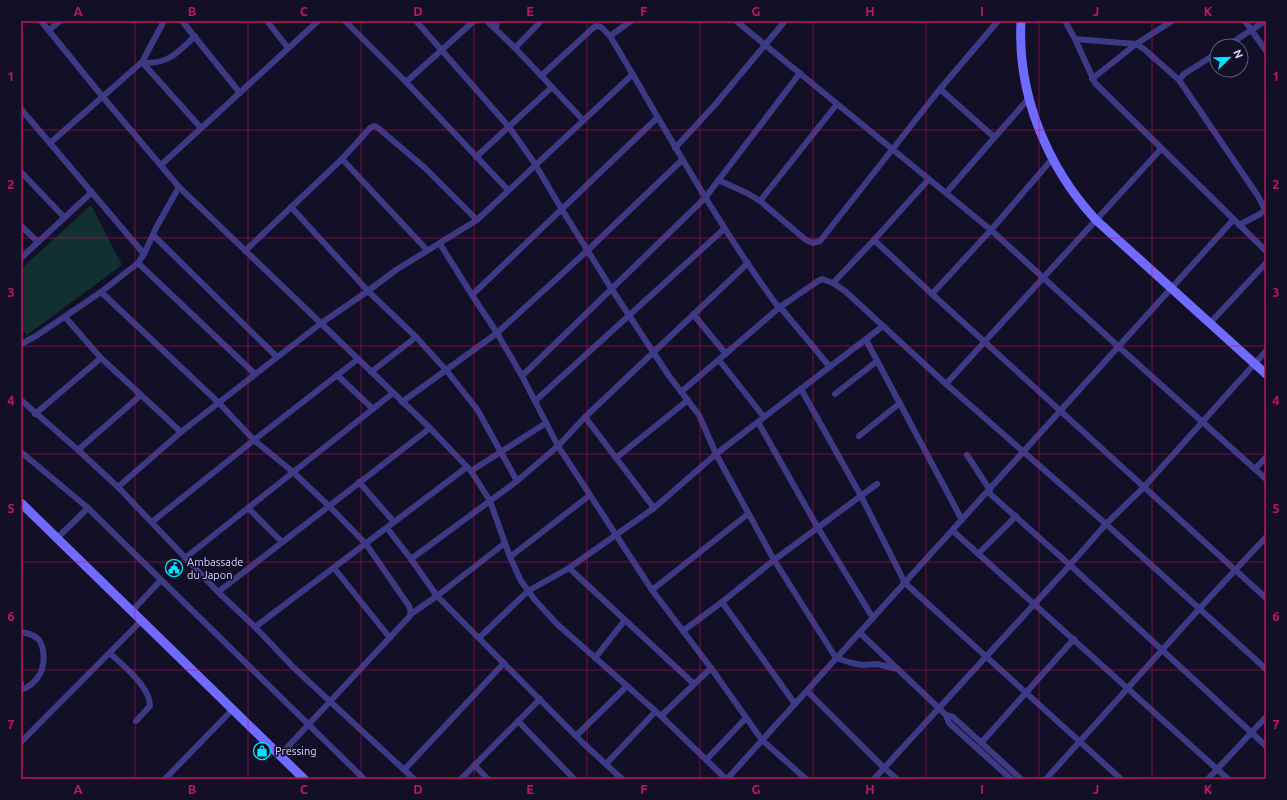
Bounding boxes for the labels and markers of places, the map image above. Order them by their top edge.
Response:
place label: Ambassade du Japon [187,556,243,581]
public building icon: Ambassade du Japon [164,558,184,578]
shop icon: Pressing [252,741,272,761]
place label: Pressing [275,745,317,757]

